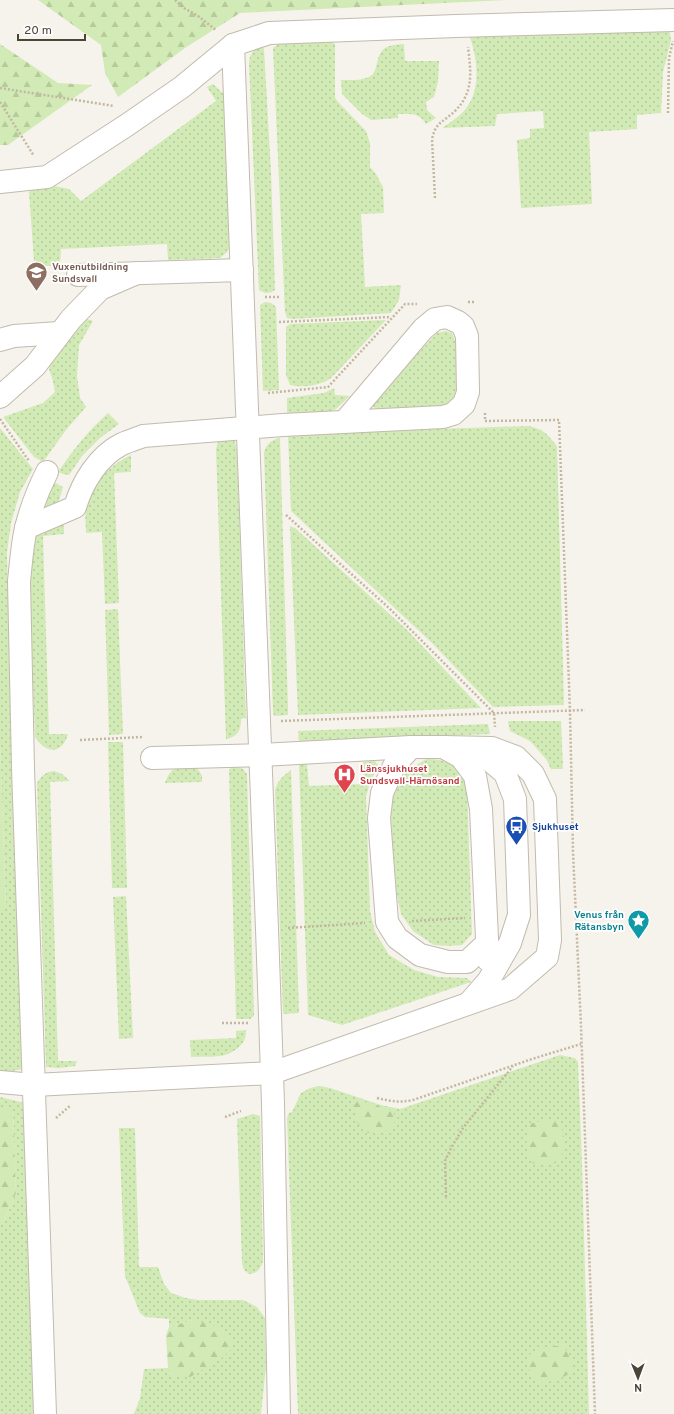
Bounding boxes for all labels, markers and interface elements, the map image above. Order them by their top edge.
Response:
scale bar [18,16,85,42]
text: 20 m [24,23,52,39]
school or university icon: Vuxenutbildning Sundsvall [24,260,50,293]
place label: Vuxenutbildning Sundsvall [52,261,128,286]
hospital icon: Länssjukhuset Sundsvall-Härnösand [332,762,358,795]
place label: Länssjukhuset Sundsvall-Härnösand [360,763,460,788]
bus stop icon: Sjukhuset [504,814,530,847]
place label: Sjukhuset [532,821,579,834]
place icon: Venus från Rätansbyn [626,908,652,941]
place label: Venus från Rätansbyn [574,909,624,934]
north arrow [618,1358,658,1398]
text: N [634,1380,642,1394]

